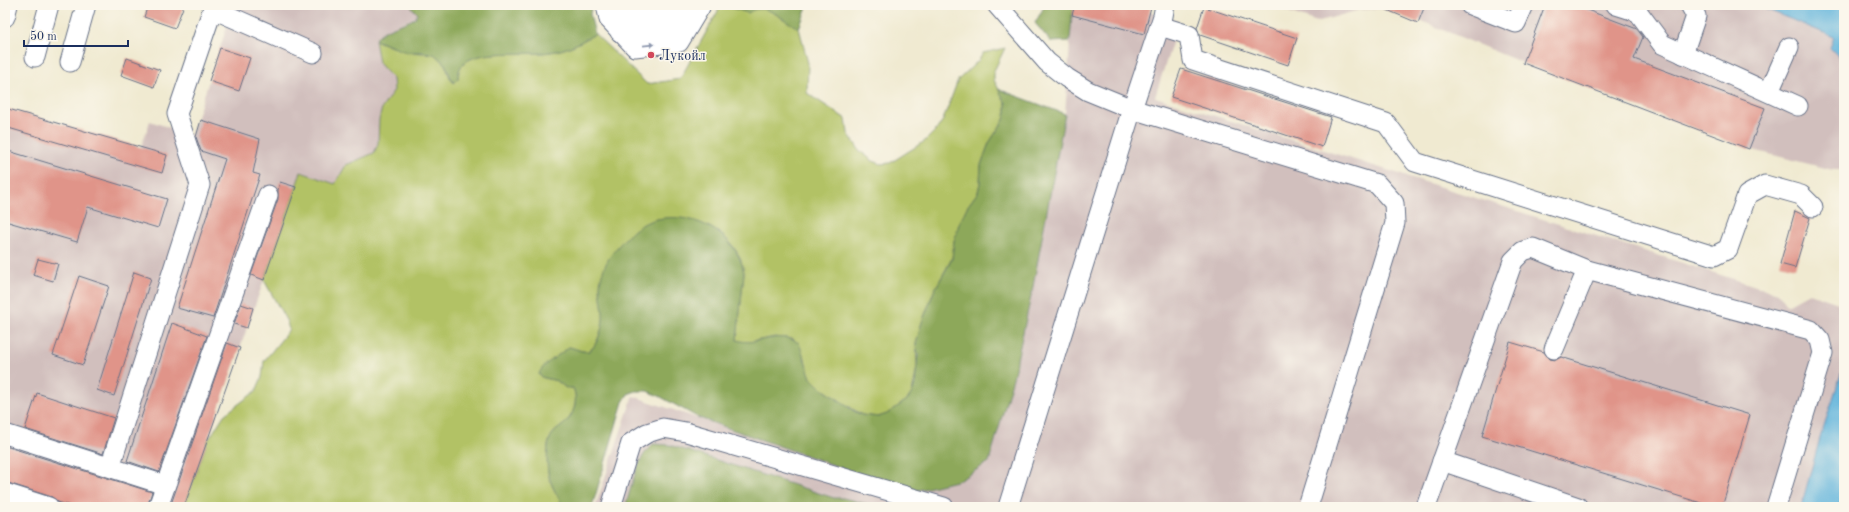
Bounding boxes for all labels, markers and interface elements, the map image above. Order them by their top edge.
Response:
scale bar [24,22,128,48]
text: 50 m [30,30,57,43]
one-way arrow [643,42,655,48]
place label: Лукойл [659,49,706,63]
marker: Лукойл [646,50,656,60]

